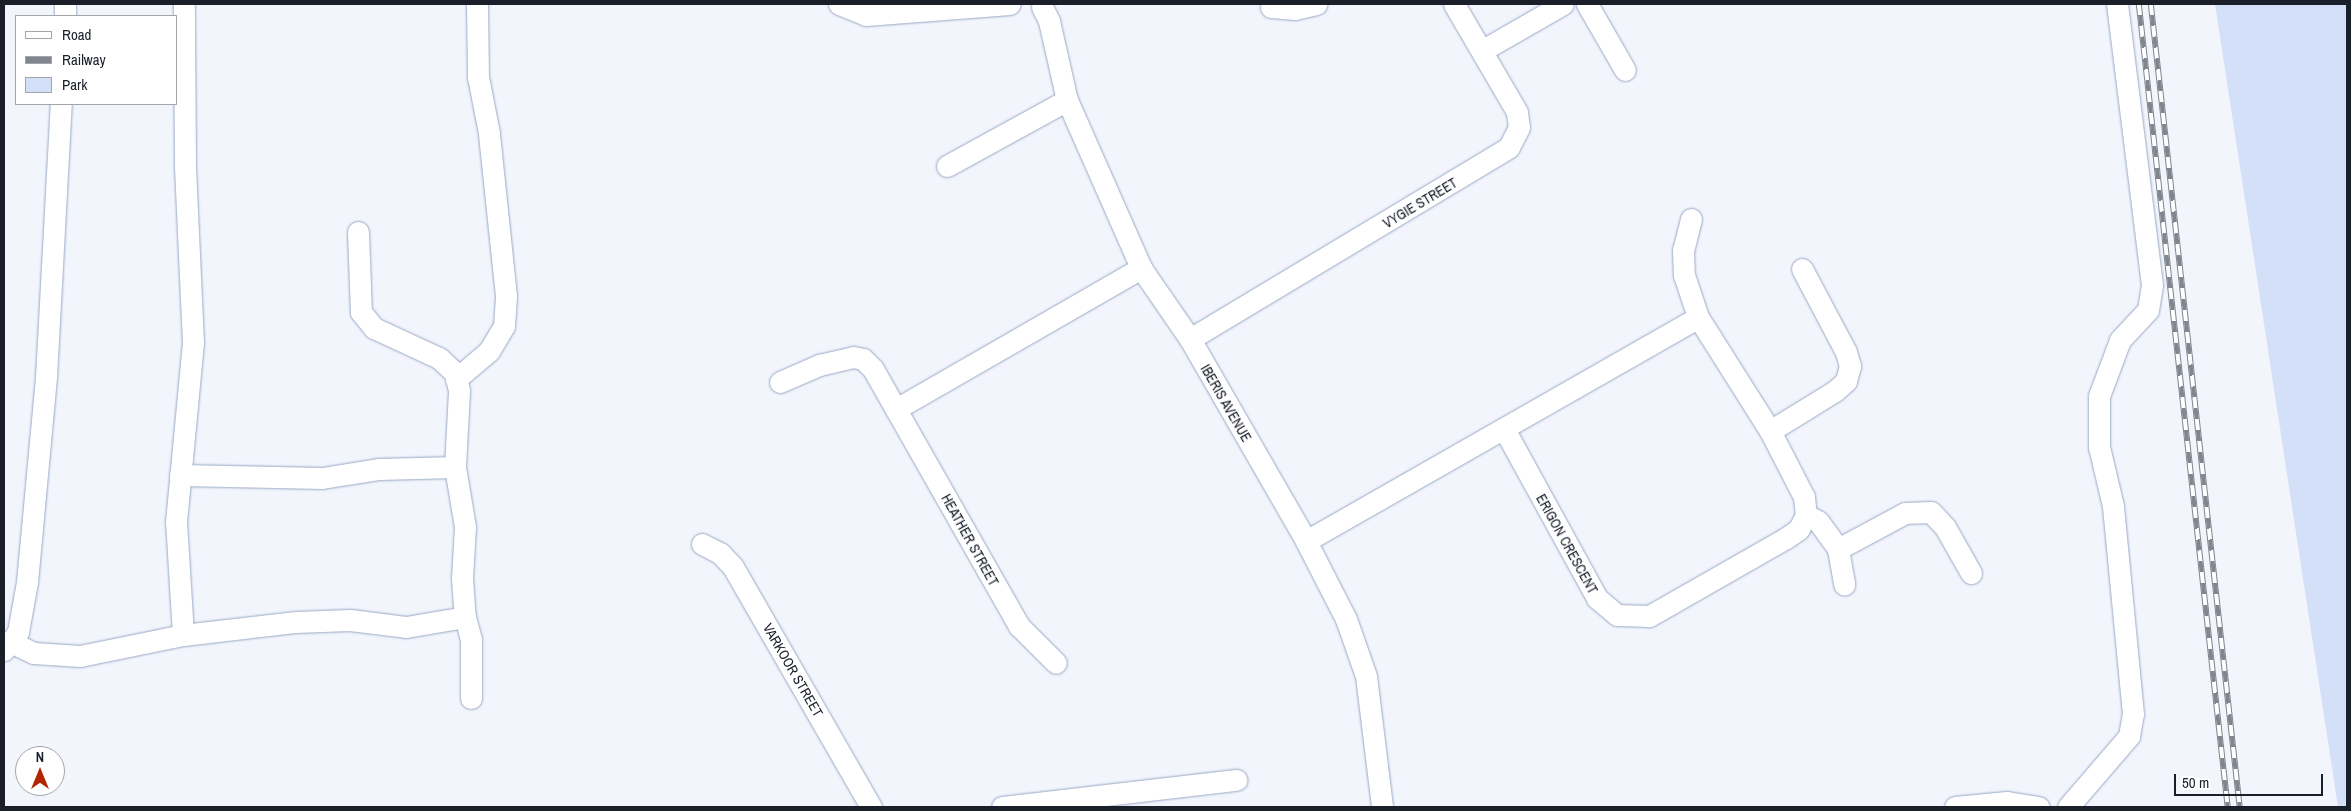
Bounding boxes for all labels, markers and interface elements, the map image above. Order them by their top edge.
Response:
legend [15,15,178,105]
text: Road [62,24,91,45]
text: Railway [62,49,106,70]
text: Park [62,74,87,95]
street label: VYGIE STREET [1380,174,1460,232]
street label: IBERIS AVENUE [1197,361,1255,445]
street label: HEATHER STREET [938,491,1002,589]
street label: ERIGON CRESCENT [1533,491,1601,597]
street label: VARKOOR STREET [759,620,827,720]
north arrow [15,746,65,796]
text: N [36,748,44,766]
scale bar [2176,764,2325,796]
text: 50 m [2182,772,2209,793]

